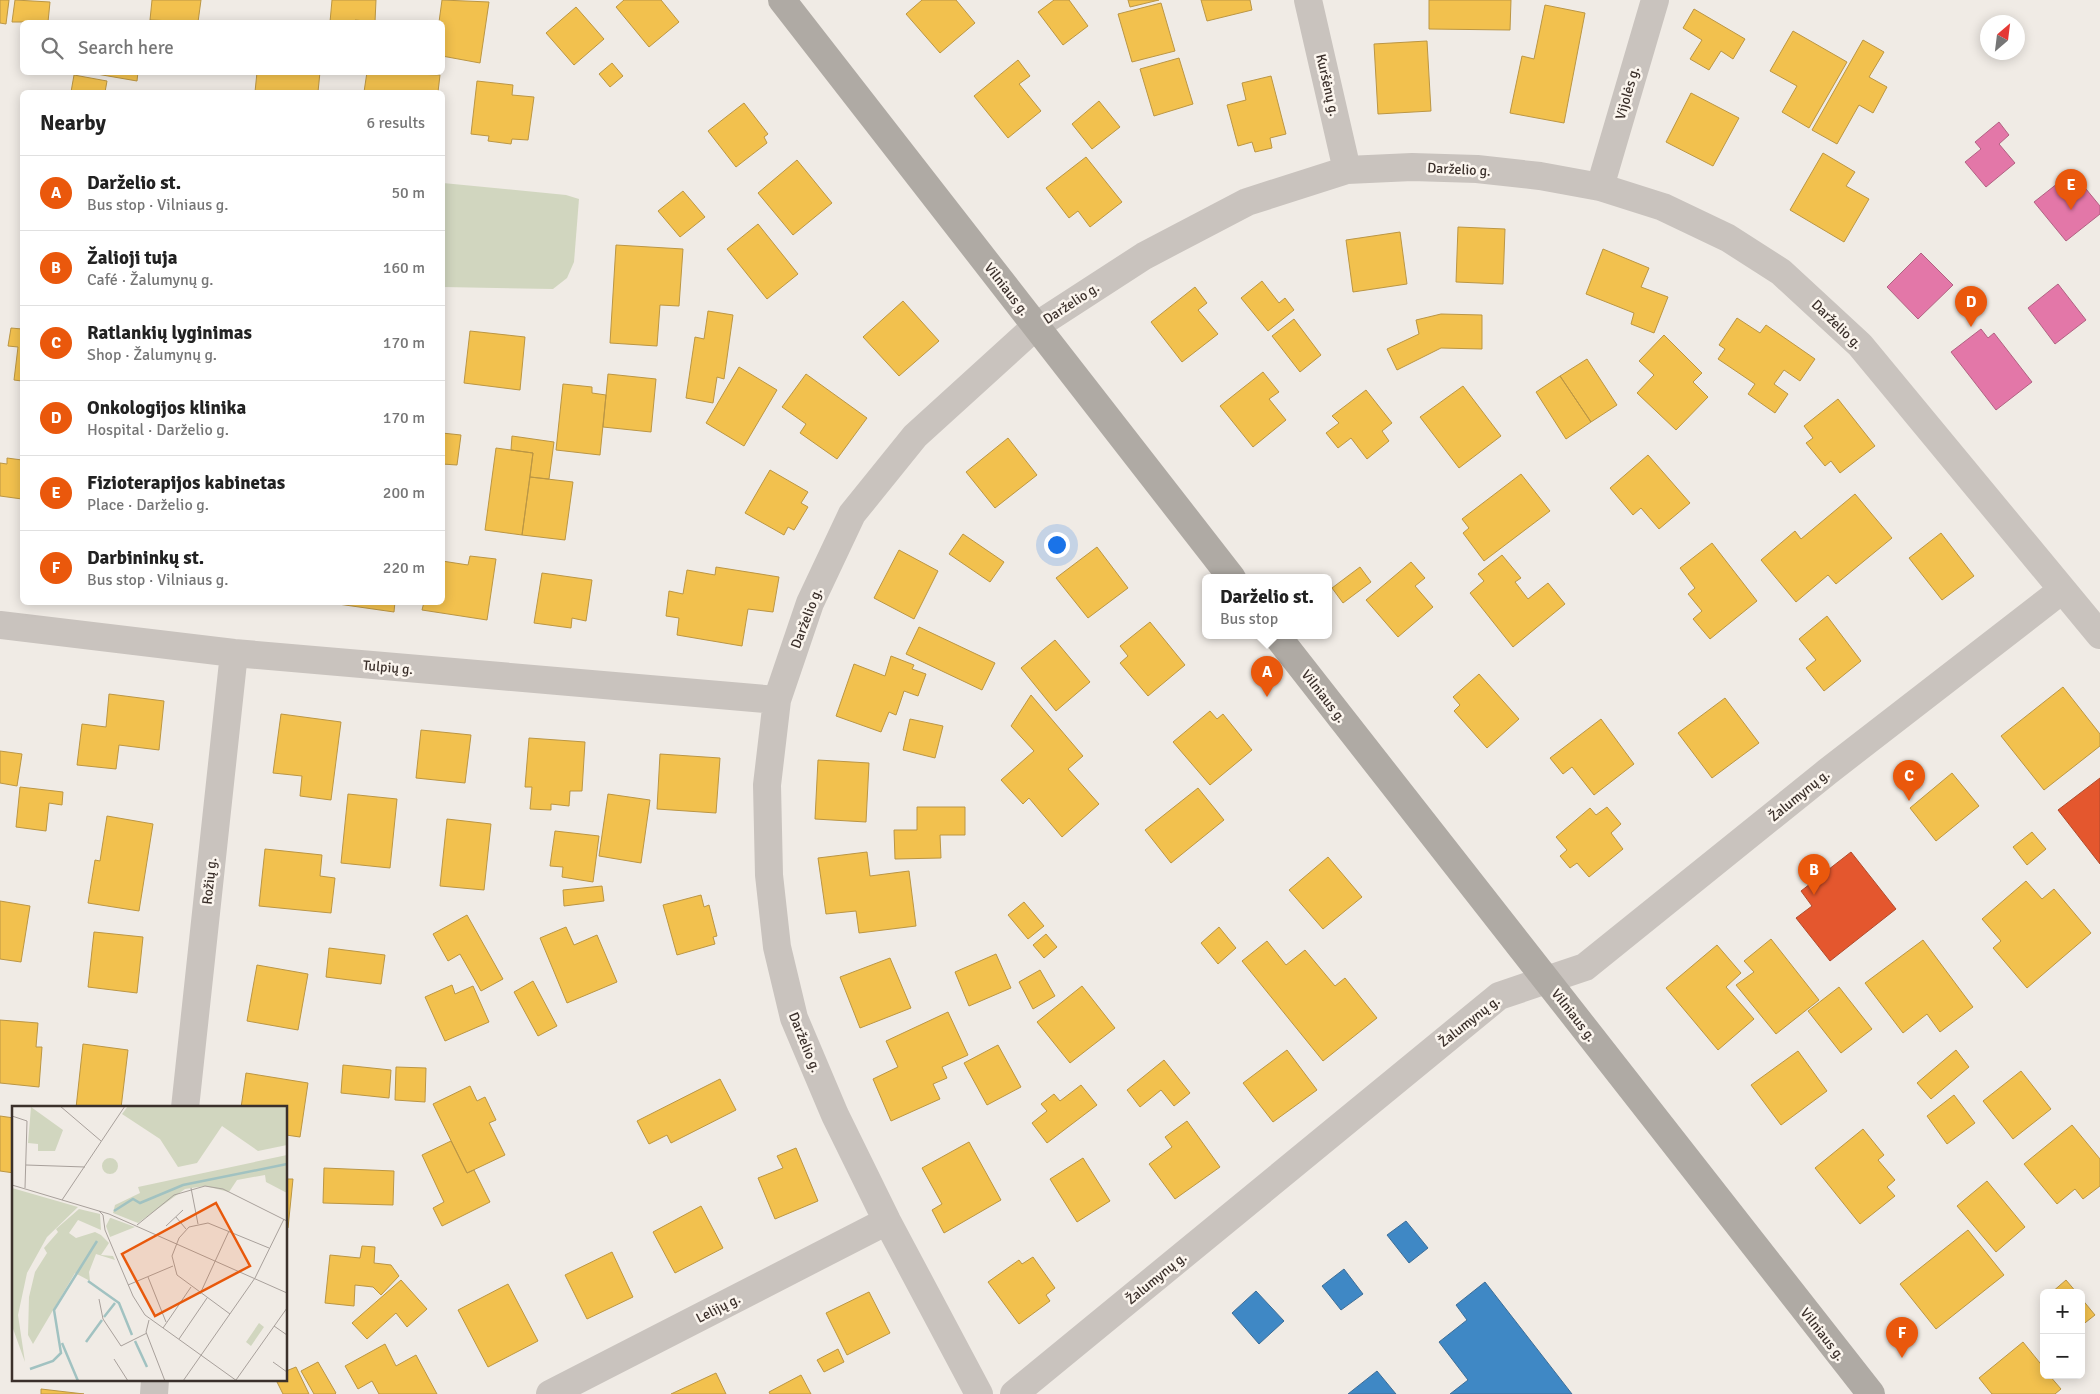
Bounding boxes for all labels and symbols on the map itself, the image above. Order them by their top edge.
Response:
north arrow [1980,15,2025,60]
street label: Kuršėnų g. [1312,52,1343,118]
street label: Vijolės g. [1612,65,1643,122]
street label: Darželio g. [1427,159,1491,180]
pin: E [2055,169,2087,210]
street label: Vilniaus g. [981,259,1033,319]
street label: Darželio g. [1040,279,1103,328]
pin: D [1955,286,1987,327]
street label: Darželio g. [1808,296,1865,353]
your location [1044,532,1070,558]
street label: Darželio g. [787,585,826,651]
pin: A [1251,656,1283,697]
street label: Tulpių g. [362,657,414,678]
street label: Vilniaus g. [1298,666,1350,726]
pin: C [1893,760,1925,801]
street label: Žalumynų g. [1765,766,1833,825]
pin: B [1798,854,1830,895]
street label: Rožių g. [199,857,220,905]
street label: Vilniaus g. [1548,985,1600,1045]
street label: Žalumynų g. [1435,992,1503,1051]
street label: Darželio g. [785,1009,824,1075]
inset map [12,1106,288,1382]
street label: Žalumynų g. [1122,1249,1190,1308]
street label: Lelijų g. [693,1290,743,1327]
street label: Vilniaus g. [1797,1304,1849,1364]
pin: F [1886,1317,1918,1358]

